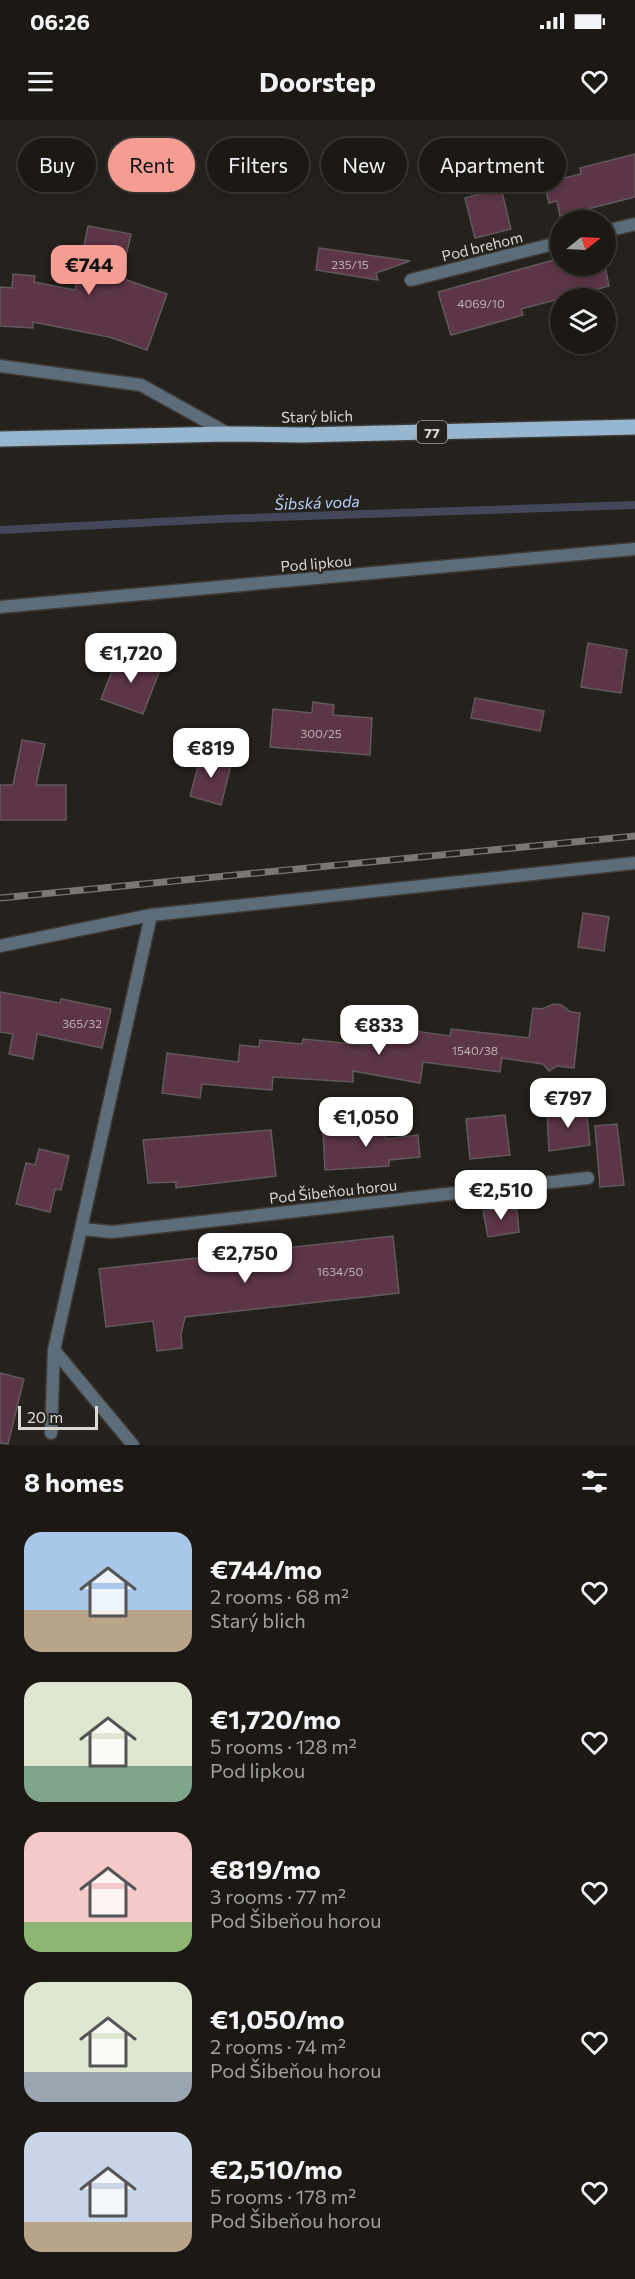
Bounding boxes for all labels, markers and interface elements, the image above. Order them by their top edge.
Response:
text: 06:26 [30,8,90,35]
icon: menu [24,65,57,98]
text: Doorstep [259,65,376,98]
icon: heart [578,65,611,98]
chip: Buy [18,138,96,192]
chip: Rent [108,138,195,192]
chip: Filters [207,138,309,192]
chip: New [321,138,407,192]
chip: Apartment [419,138,566,192]
north arrow [550,210,616,276]
map controls [550,210,616,354]
street label: Pod brehom [440,227,524,265]
pin: €744 [53,245,125,296]
text: €744 [65,252,113,276]
house number: 235/15 [331,257,369,271]
button: layers [550,288,616,354]
house number: 4069/10 [457,296,505,310]
street label: Starý blich [281,406,353,426]
road number: 77 [417,421,447,443]
water label: Šibská voda [274,491,360,513]
street label: Pod lipkou [280,551,352,575]
pin: €1,720 [82,633,180,684]
text: €1,720 [99,640,163,664]
house number: 300/25 [300,726,342,740]
pin: €819 [175,728,247,779]
text: €819 [187,735,235,759]
pin: €833 [343,1005,415,1056]
text: €833 [354,1012,404,1036]
house number: 365/32 [62,1016,102,1030]
house number: 1540/38 [452,1043,498,1057]
pin: €797 [532,1078,604,1129]
text: €797 [544,1085,592,1109]
pin: €1,050 [317,1097,415,1148]
text: €1,050 [333,1104,399,1128]
pin: €2,510 [452,1170,550,1221]
street label: Pod Šibeňou horou [268,1174,398,1207]
text: €2,510 [469,1177,533,1201]
pin: €2,750 [196,1233,294,1284]
text: €2,750 [212,1240,278,1264]
house number: 1634/50 [317,1264,363,1278]
scale bar [18,1403,98,1430]
text: 20 m [27,1407,63,1426]
icon: filters [578,1465,611,1498]
text: 8 homes [24,1466,124,1497]
text: €744/mo [210,1553,322,1584]
icon: home [72,1556,144,1628]
icon: heart [578,1576,611,1609]
text: 2 rooms · 68 m² [210,1584,349,1608]
text: Starý blich [210,1608,306,1632]
text: €1,720/mo [210,1703,341,1734]
icon: home [72,1706,144,1778]
icon: heart [578,1726,611,1759]
text: 5 rooms · 128 m² [210,1734,357,1758]
text: Pod lipkou [210,1758,305,1782]
text: €819/mo [210,1853,321,1884]
icon: home [72,1856,144,1928]
icon: heart [578,1876,611,1909]
text: 3 rooms · 77 m² [210,1884,346,1908]
text: Pod Šibeňou horou [210,1908,381,1932]
text: €1,050/mo [210,2003,345,2034]
icon: home [72,2006,144,2078]
icon: heart [578,2026,611,2059]
text: 2 rooms · 74 m² [210,2034,346,2058]
text: Pod Šibeňou horou [210,2058,381,2082]
text: €2,510/mo [210,2153,342,2184]
icon: home [72,2156,144,2228]
icon: heart [578,2176,611,2209]
text: 5 rooms · 178 m² [210,2184,356,2208]
text: Pod Šibeňou horou [210,2208,381,2232]

